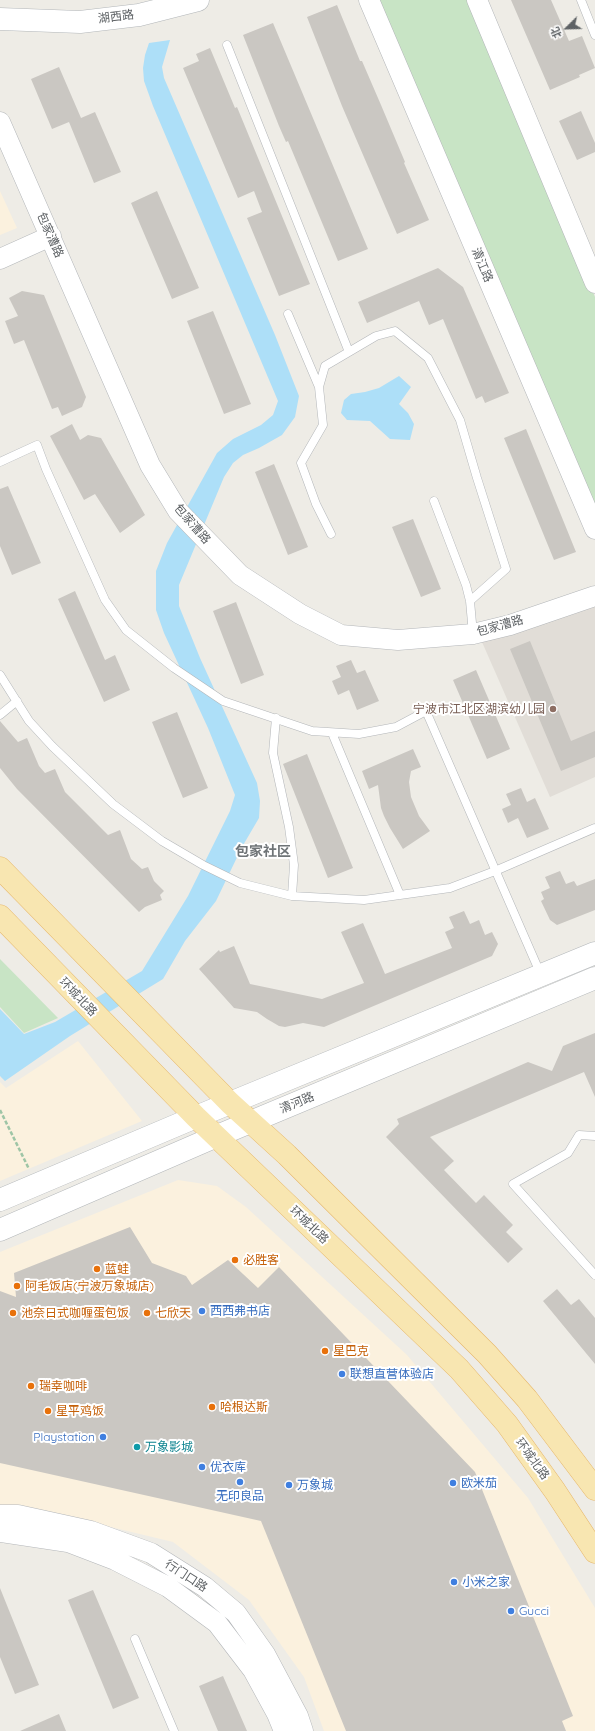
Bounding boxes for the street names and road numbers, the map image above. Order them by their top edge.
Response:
street label: 湖西路 [97,8,135,26]
street label: 包家漕路 [34,210,66,260]
street label: 清江路 [468,246,496,284]
street label: 包家漕路 [171,501,213,547]
street label: 包家漕路 [475,612,525,640]
street label: 环城北路 [56,975,100,1019]
street label: 清河路 [278,1089,316,1117]
street label: 环城北路 [287,1203,331,1247]
street label: 环城北路 [512,1435,552,1483]
street label: 行门口路 [162,1557,210,1595]

